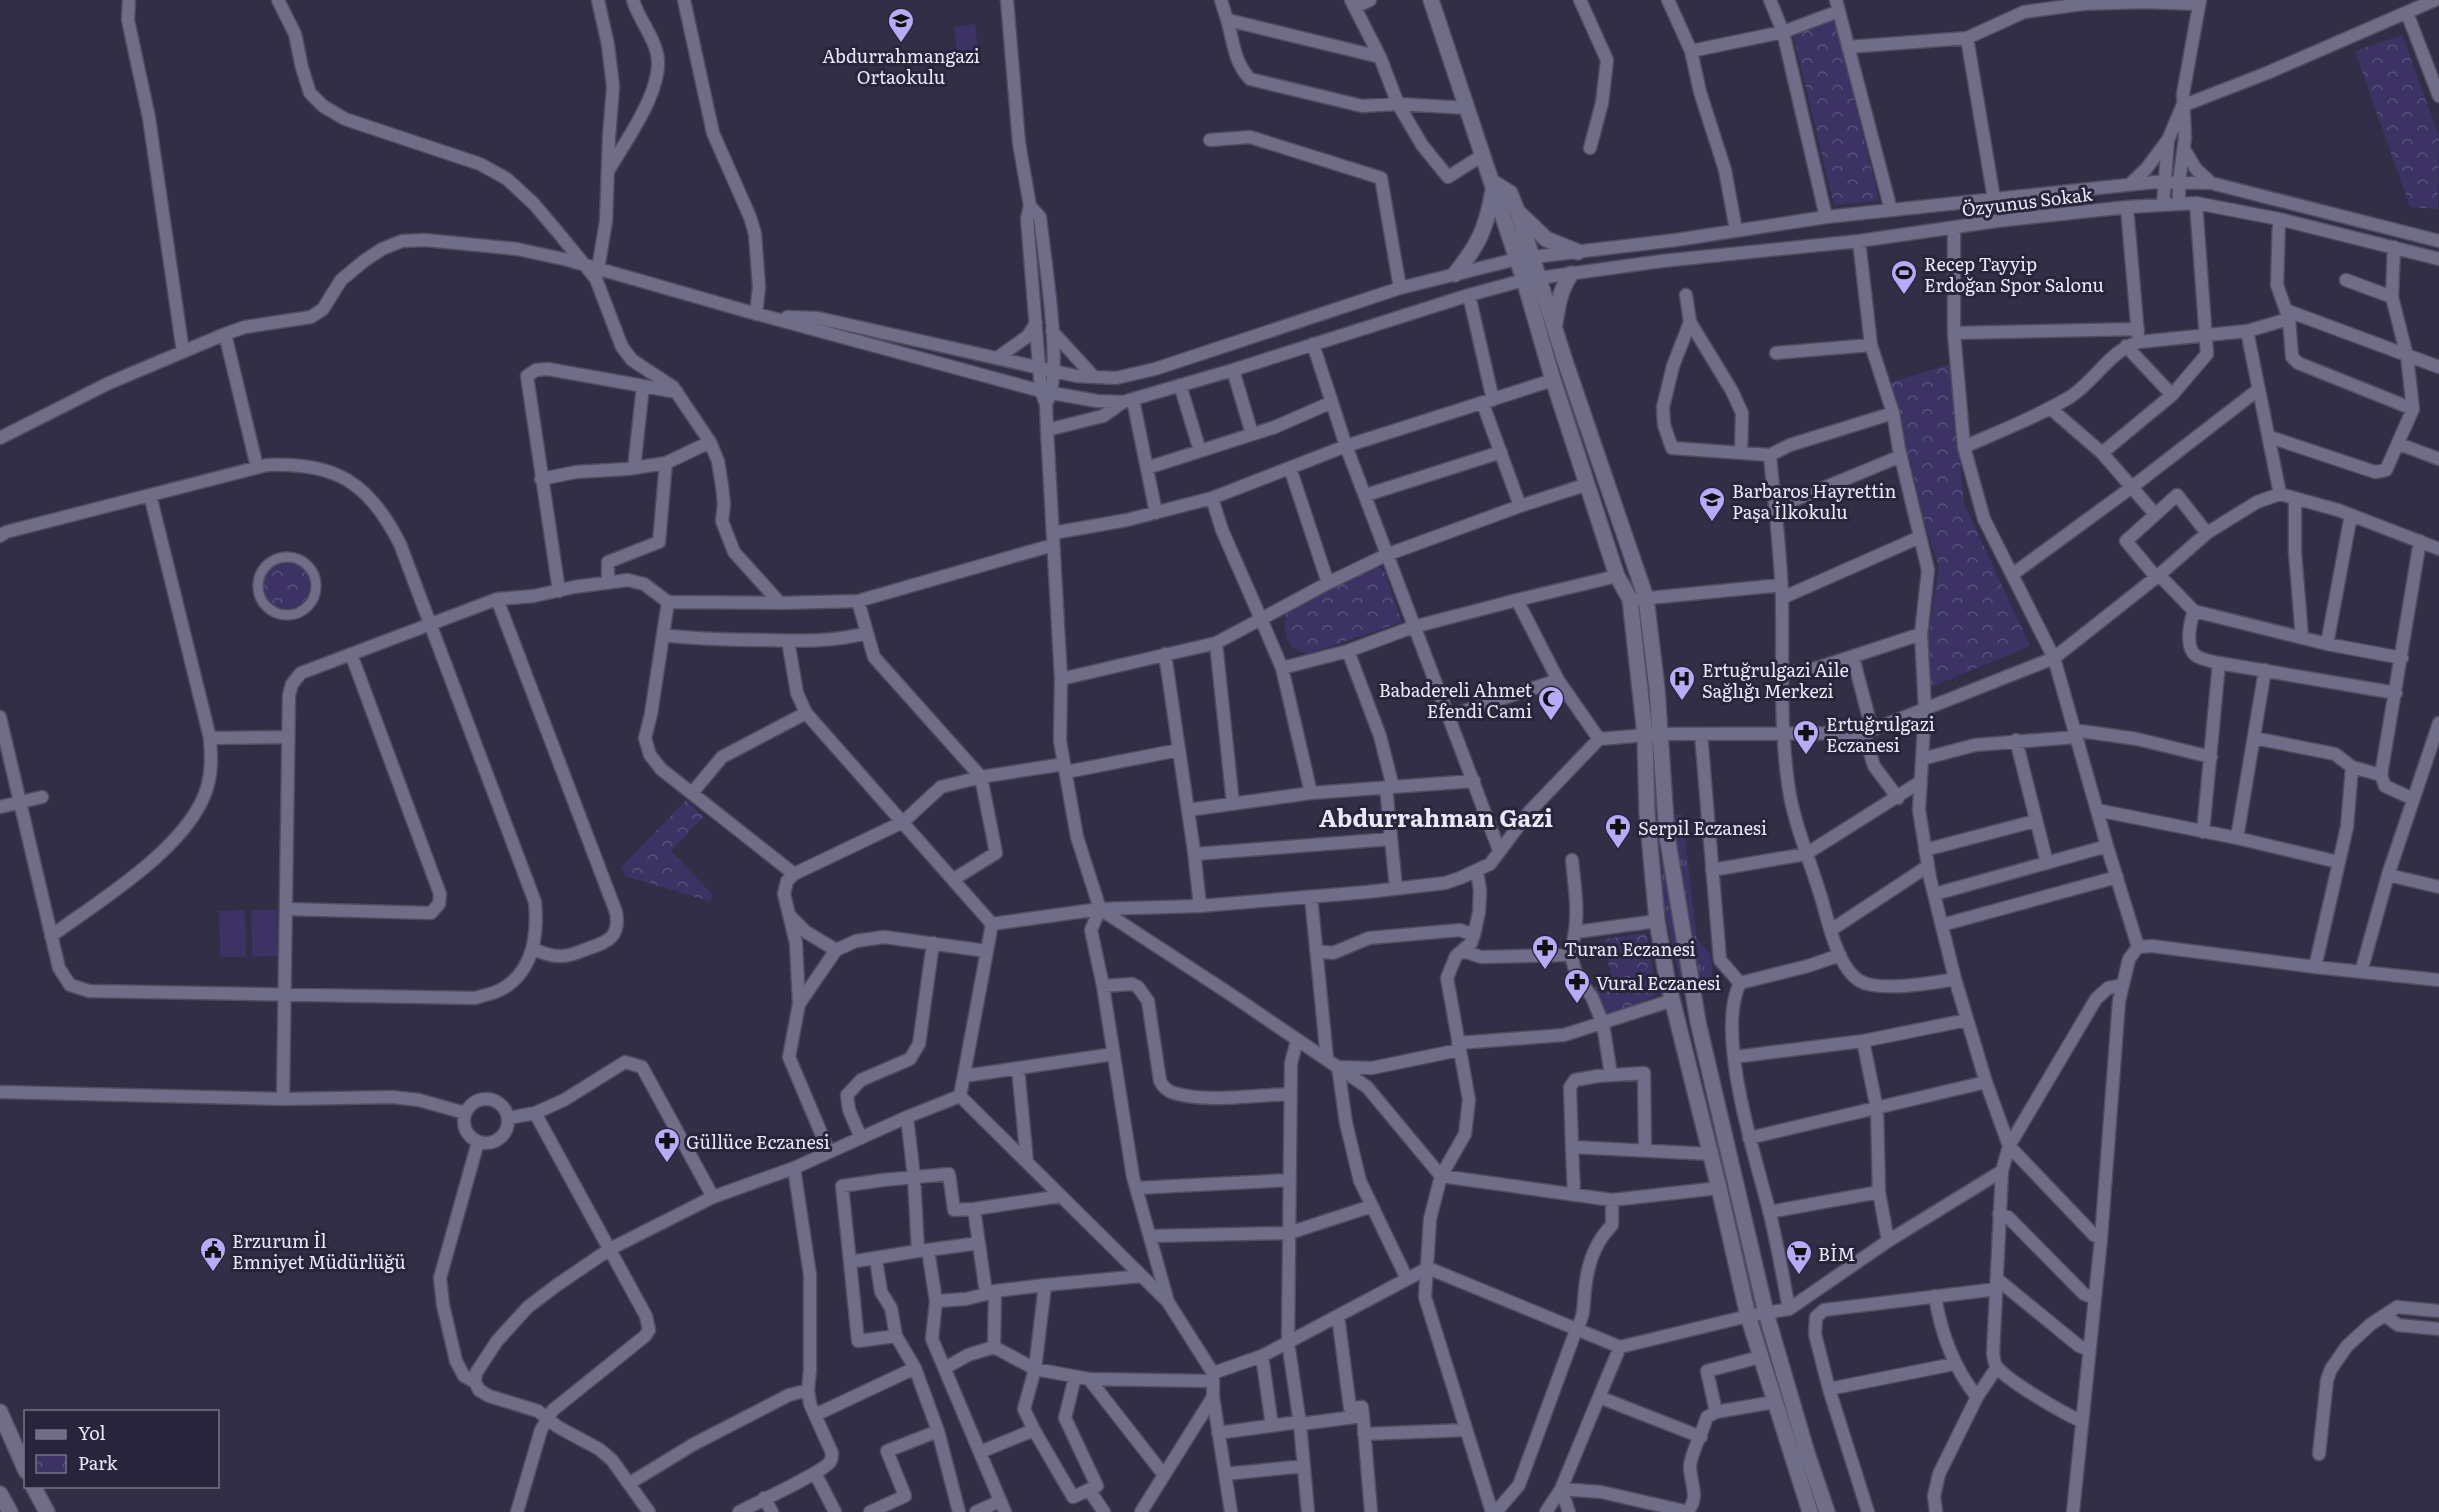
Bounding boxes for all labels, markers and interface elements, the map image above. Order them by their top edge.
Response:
school or university icon: Abdurrahmangazi Ortaokulu [886,6,916,44]
place label: Abdurrahmangazi Ortaokulu [822,42,980,90]
street label: Özyunus Sokak [1960,179,2095,222]
place label: Recep Tayyip Erdoğan Spor Salonu [1924,250,2104,298]
sports icon: Recep Tayyip Erdoğan Spor Salonu [1889,258,1919,296]
place label: Barbaros Hayrettin Paşa İlkokulu [1732,477,1896,525]
school or university icon: Barbaros Hayrettin Paşa İlkokulu [1697,485,1727,523]
place label: Ertuğrulgazi Aile Sağlığı Merkezi [1702,656,1849,704]
hospital icon: Ertuğrulgazi Aile Sağlığı Merkezi [1667,664,1697,702]
place label: Babadereli Ahmet Efendi Cami [1379,676,1533,724]
mosque icon: Babadereli Ahmet Efendi Cami [1536,684,1566,722]
place label: Ertuğrulgazi Eczanesi [1826,710,1935,758]
pharmacy icon: Ertuğrulgazi Eczanesi [1791,718,1821,756]
district label: Abdurrahman Gazi [1319,799,1553,834]
pharmacy icon: Serpil Eczanesi [1603,812,1633,850]
place label: Serpil Eczanesi [1638,814,1767,841]
pharmacy icon: Turan Eczanesi [1530,933,1560,971]
place label: Turan Eczanesi [1564,935,1696,962]
pharmacy icon: Vural Eczanesi [1562,967,1592,1005]
place label: Vural Eczanesi [1596,969,1721,996]
pharmacy icon: Güllüce Eczanesi [652,1126,682,1164]
place label: Güllüce Eczanesi [686,1128,830,1155]
place label: Erzurum İl Emniyet Müdürlüğü [232,1227,406,1275]
public building icon: Erzurum İl Emniyet Müdürlüğü [198,1235,228,1273]
supermarket icon: BİM [1784,1238,1814,1276]
place label: BİM [1818,1240,1855,1267]
legend [24,1410,219,1488]
text: Yol [78,1419,106,1446]
text: Park [78,1449,119,1476]

